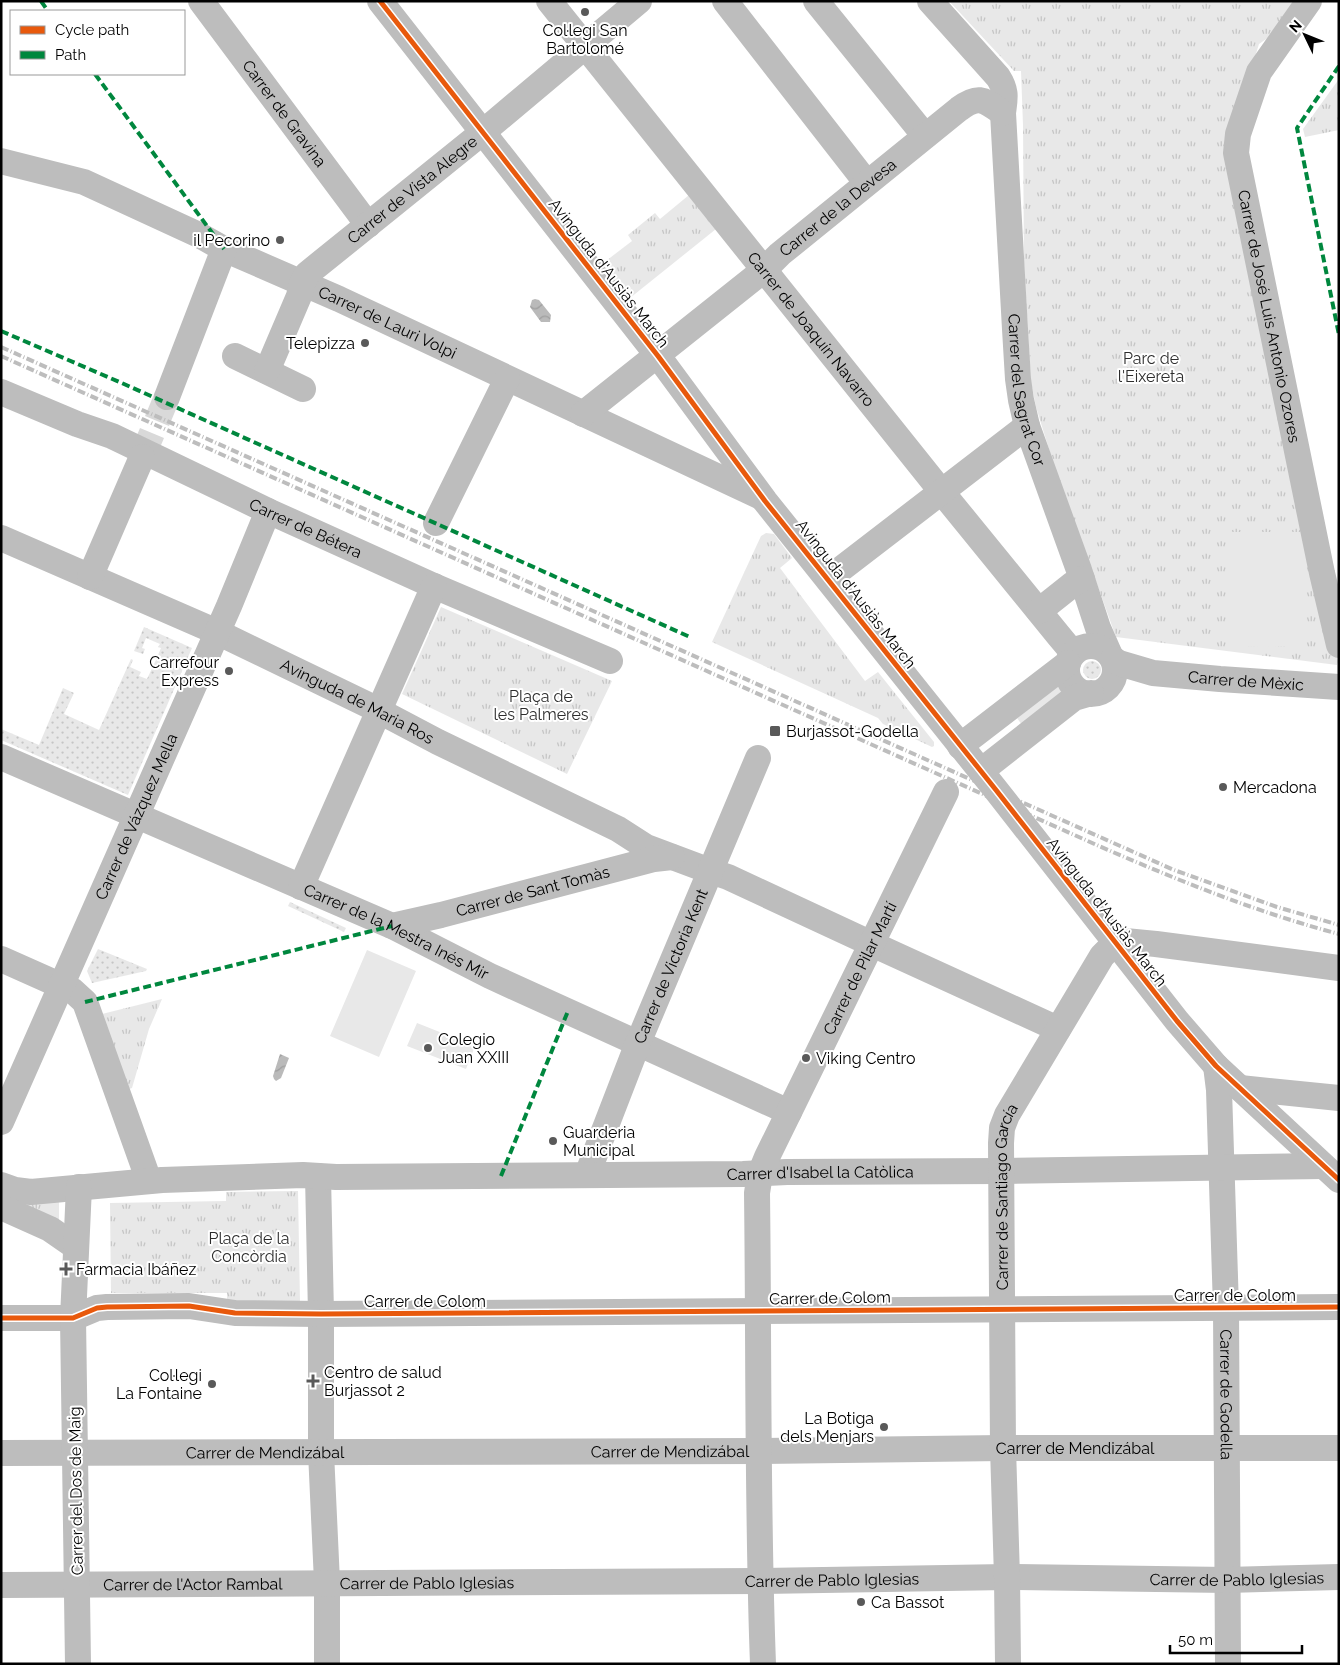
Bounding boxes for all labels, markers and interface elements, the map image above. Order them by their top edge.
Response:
marker: Col·legi San Bartolomé [579,6,591,18]
legend [10,10,185,75]
north arrow [1280,10,1330,60]
text: N [1286,17,1305,35]
text: Cycle path [55,21,129,39]
place label: Col·legi San Bartolomé [543,21,627,58]
text: Path [55,46,86,64]
street label: Carrer de Gravina [239,56,331,170]
street label: Carrer de Vista Alegre [343,131,481,247]
street label: Carrer de la Devesa [775,154,900,260]
street label: Carrer de José Luis Antonio Ozores [1234,188,1305,445]
street label: Avinguda d'Ausiàs March [545,195,673,351]
place label: il Pecorino [193,231,270,250]
marker: il Pecorino [274,234,286,246]
street label: Carrer de Joaquín Navarro [744,248,879,410]
street label: Carrer de Lauri Volpi [316,282,460,362]
street label: Carrer del Sagrat Cor [1005,313,1050,469]
place label: Telepizza [286,334,355,353]
marker: Telepizza [359,337,371,349]
park label: Parc de l'Eixereta [1118,349,1184,386]
street label: Carrer de Bétera [246,494,365,562]
street label: Avinguda d'Ausiàs March [792,516,920,672]
place label: Carrefour Express [149,653,219,690]
street label: Avinguda de Maria Ros [277,655,438,748]
marker: Carrefour Express [223,665,235,677]
street label: Carrer de Mèxic [1187,667,1305,694]
park label: Plaça de les Palmeres [493,687,589,724]
place label: Burjassot-Godella [786,722,919,741]
marker: Burjassot-Godella [768,724,782,738]
street label: Carrer de Vázquez Mella [91,730,181,903]
place label: Mercadona [1233,778,1317,797]
marker: Mercadona [1217,781,1229,793]
street label: Avinguda d'Ausiàs March [1043,834,1171,990]
street label: Carrer de Sant Tomàs [454,862,612,920]
street label: Carrer de la Mestra Inés Mir [301,879,492,983]
street label: Carrer de Victoria Kent [629,885,712,1046]
street label: Carrer de Pilar Martí [819,898,900,1038]
place label: Colegio Juan XXIII [438,1030,509,1067]
marker: Colegio Juan XXIII [422,1042,434,1054]
place label: Viking Centro [816,1049,915,1068]
marker: Viking Centro [800,1052,812,1064]
street label: Carrer de Santiago García [991,1100,1021,1290]
place label: Guarderia Municipal [563,1123,635,1160]
marker: Guarderia Municipal [547,1135,559,1147]
street label: Carrer d'Isabel la Catòlica [727,1162,914,1184]
park label: Plaça de la Concòrdia [208,1229,290,1266]
place label: Farmacia Ibáñez [76,1260,196,1279]
marker: Farmacia Ibáñez [60,1263,72,1275]
street label: Carrer de Colom [1174,1286,1296,1305]
street label: Carrer de Colom [769,1287,891,1309]
street label: Carrer de Colom [364,1292,486,1311]
street label: Carrer de Godella [1217,1329,1236,1460]
place label: Centro de salud Burjassot 2 [324,1363,442,1400]
place label: Col·legi La Fontaine [116,1366,202,1403]
marker: Centro de salud Burjassot 2 [306,1374,320,1388]
marker: Col·legi La Fontaine [206,1378,218,1390]
street label: Carrer del Dos de Maig [65,1406,87,1576]
place label: La Botiga dels Menjars [780,1409,874,1446]
marker: La Botiga dels Menjars [878,1421,890,1433]
street label: Carrer de Mendizábal [996,1438,1155,1458]
street label: Carrer de Mendizábal [591,1442,750,1461]
street label: Carrer de Mendizábal [186,1443,345,1462]
street label: Carrer de Pablo Iglesias [1150,1568,1325,1590]
street label: Carrer de Pablo Iglesias [745,1569,920,1591]
street label: Carrer de Pablo Iglesias [340,1573,515,1593]
street label: Carrer de l'Actor Rambal [103,1574,283,1594]
place label: Ca Bassot [871,1593,945,1612]
marker: Ca Bassot [855,1596,867,1608]
scale bar [1170,1622,1302,1654]
text: 50 m [1178,1631,1213,1649]

